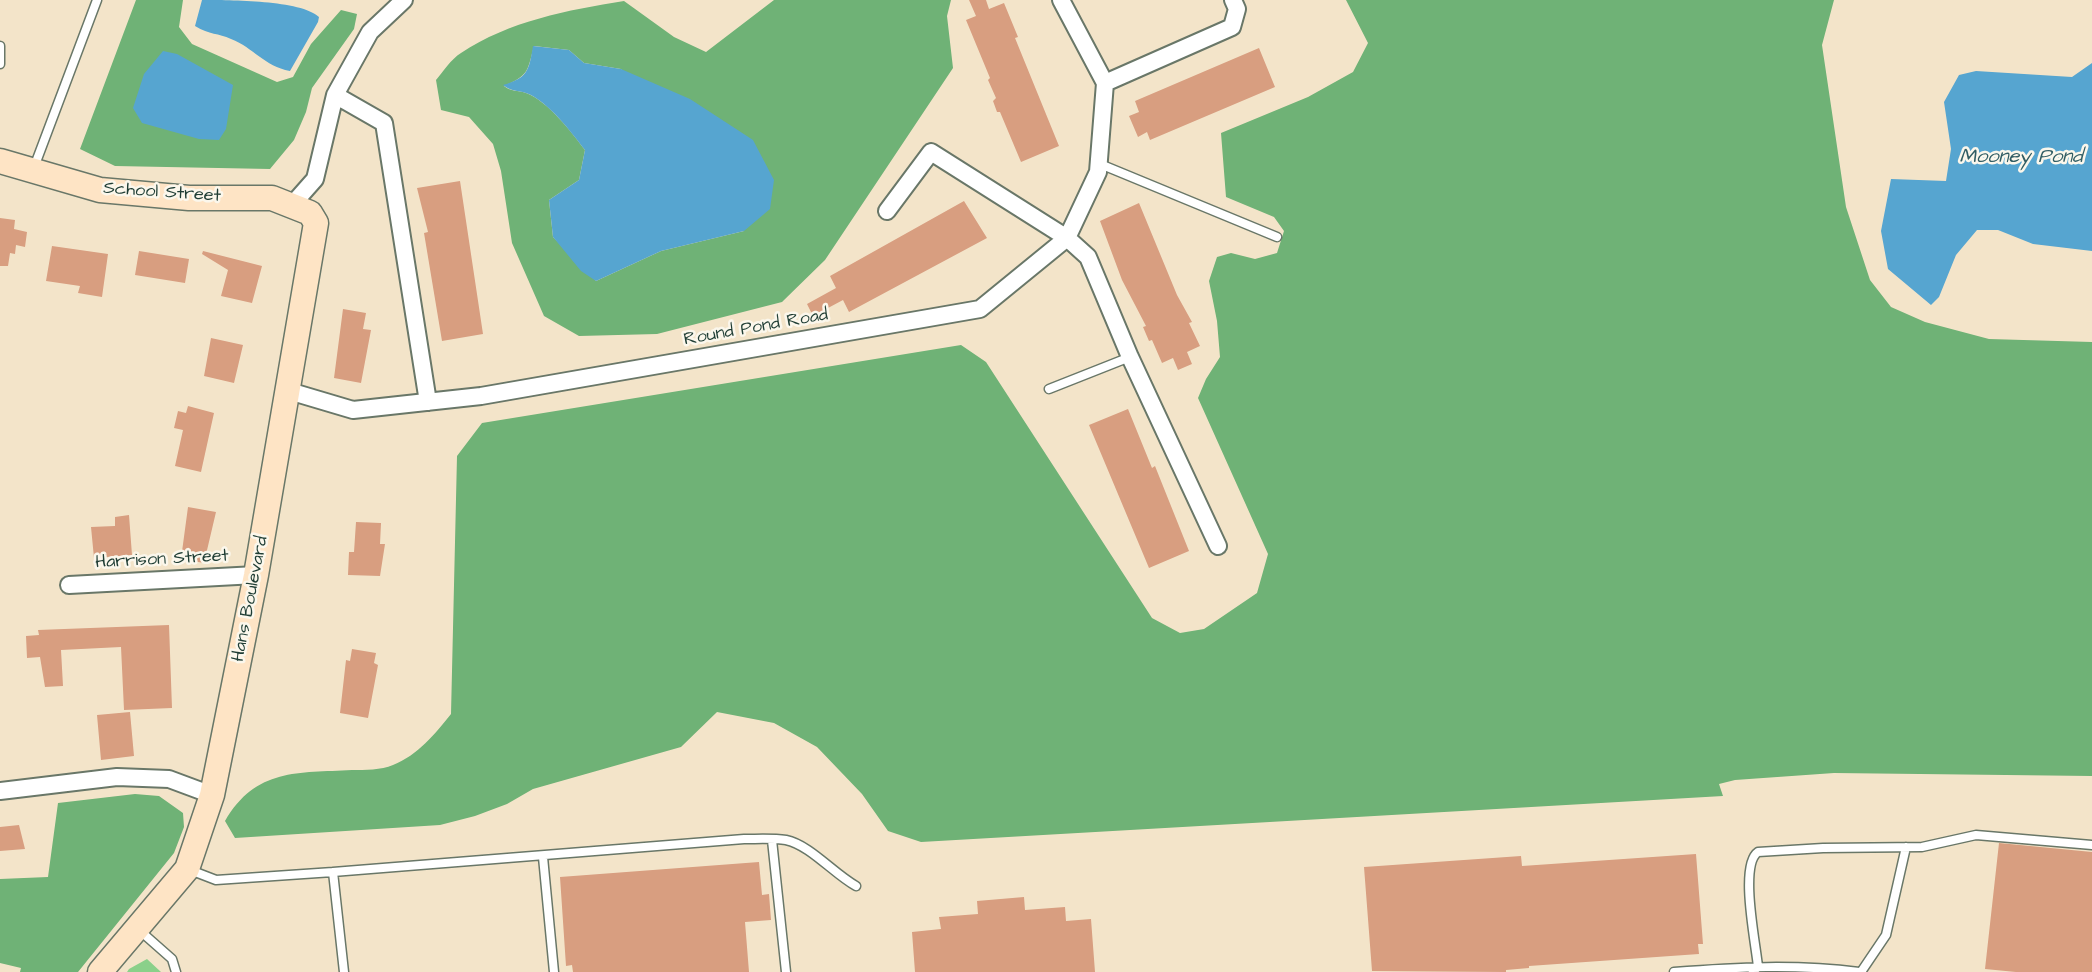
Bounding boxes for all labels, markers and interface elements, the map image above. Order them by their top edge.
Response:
water label: Mooney Pond [1959,146,2083,170]
street label: School Street [103,178,221,208]
street label: Round Pond Road [682,305,830,351]
street label: Hans Boulevard [228,534,274,664]
street label: Harrison Street [95,546,229,574]

